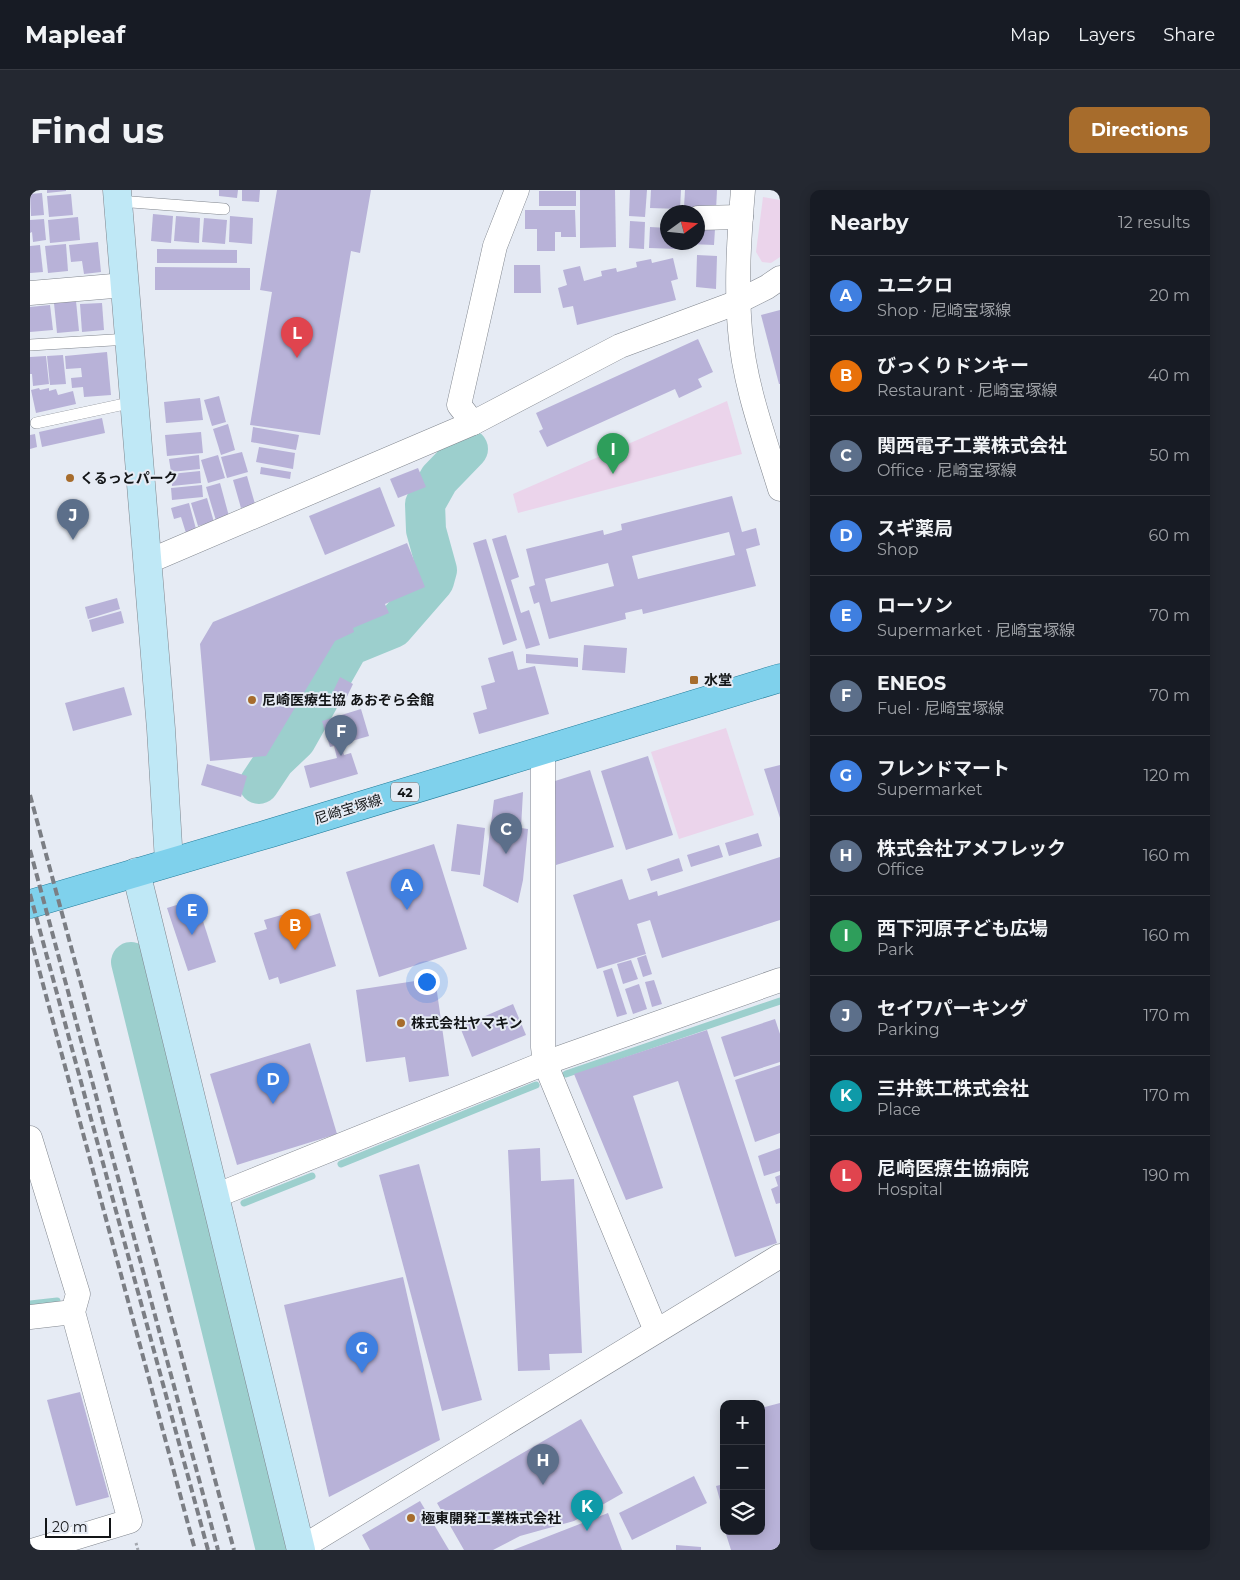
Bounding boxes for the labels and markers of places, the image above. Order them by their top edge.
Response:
pin: L [281,317,313,358]
pin: I [597,433,629,474]
place label: くるっとパーク [80,469,178,487]
marker: くるっとパーク [64,472,76,484]
pin: J [57,499,89,540]
place label: 水堂 [704,671,732,689]
marker: 水堂 [688,674,700,686]
place label: 尼崎医療生協 あおぞら会館 [262,691,434,709]
marker: 尼崎医療生協 あおぞら会館 [246,694,258,706]
pin: F [325,715,357,756]
pin: C [490,813,522,854]
pin: A [391,869,423,910]
pin: E [176,894,208,935]
pin: B [279,909,311,950]
place label: 株式会社ヤマキン [411,1014,523,1032]
marker: 株式会社ヤマキン [395,1017,407,1029]
pin: D [257,1063,289,1104]
pin: G [346,1332,378,1373]
pin: H [527,1444,559,1485]
pin: K [571,1490,603,1531]
place label: 極東開発工業株式会社 [421,1509,561,1527]
marker: 極東開発工業株式会社 [405,1512,417,1524]

